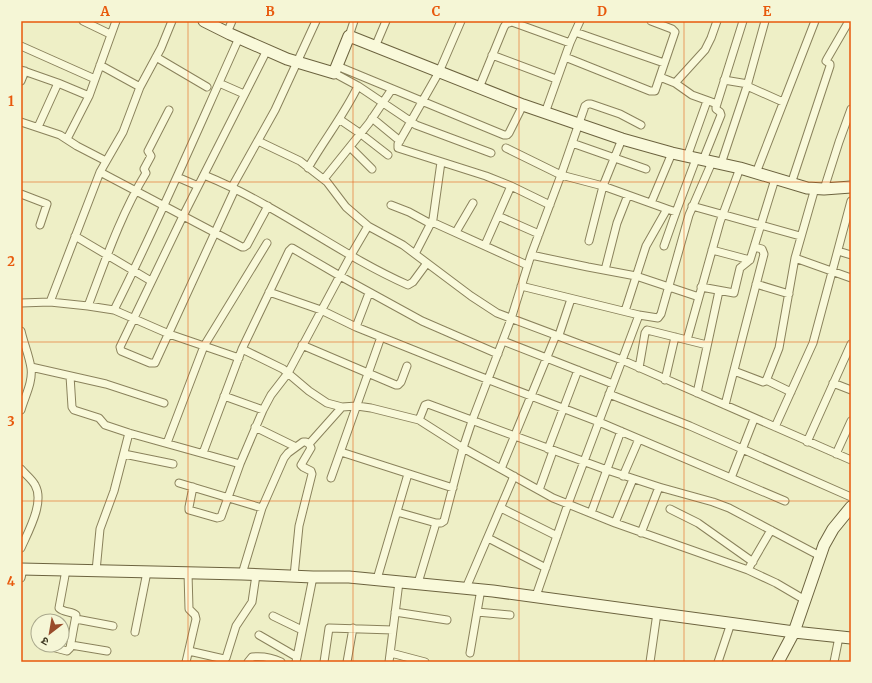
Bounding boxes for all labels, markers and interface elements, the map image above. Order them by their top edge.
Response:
text: A [99,3,110,20]
text: B [265,3,275,20]
text: C [432,3,441,20]
text: D [597,3,607,20]
text: E [763,3,772,20]
text: 1 [8,93,14,110]
text: 2 [7,253,15,270]
text: 3 [7,413,15,430]
text: 4 [7,573,16,590]
north arrow [30,613,70,653]
text: उ [38,634,51,649]

